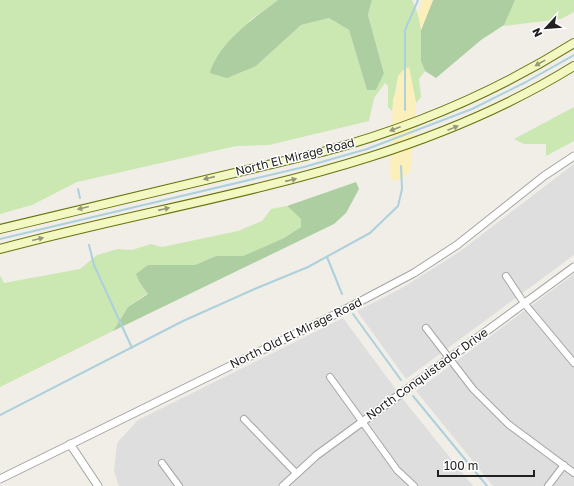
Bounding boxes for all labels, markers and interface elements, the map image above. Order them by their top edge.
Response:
north arrow [526,8,566,48]
text: N [529,26,544,39]
one-way arrow [534,60,546,67]
one-way arrow [447,124,459,131]
one-way arrow [389,127,401,133]
street label: North El Mirage Road [234,134,356,179]
one-way arrow [203,176,216,182]
one-way arrow [285,176,297,182]
one-way arrow [77,206,89,212]
one-way arrow [158,206,171,212]
one-way arrow [32,236,44,242]
street label: North Old El Mirage Road [227,294,364,371]
street label: North Conquistador Drive [363,324,491,423]
scale bar [438,452,534,478]
text: 100 m [444,458,478,473]

